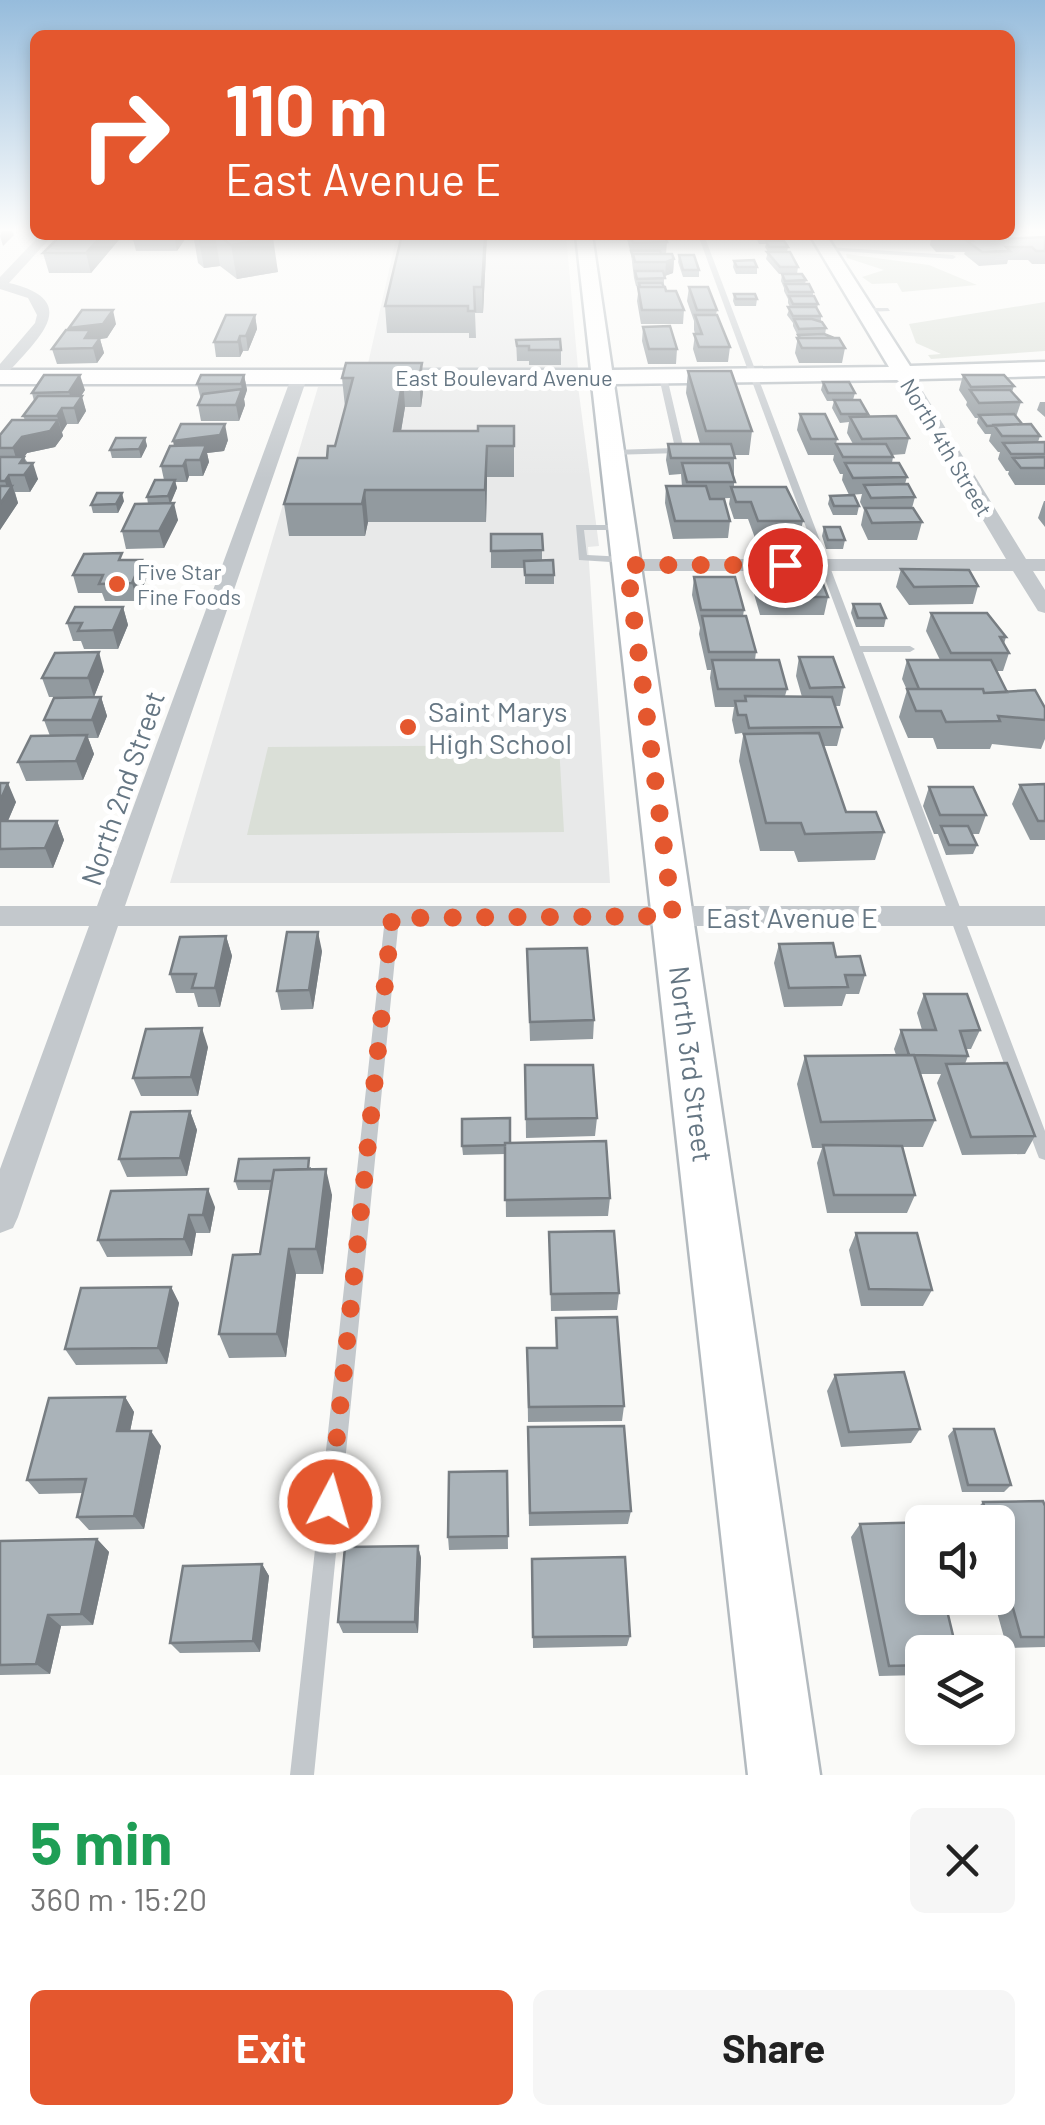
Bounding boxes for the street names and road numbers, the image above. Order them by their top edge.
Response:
street label: East Boulevard Avenue [395,364,613,390]
street label: North 4th Street [896,373,998,521]
street label: North 2nd Street [73,687,171,889]
street label: East Avenue E [706,900,878,934]
street label: North 3rd Street [663,964,721,1164]

